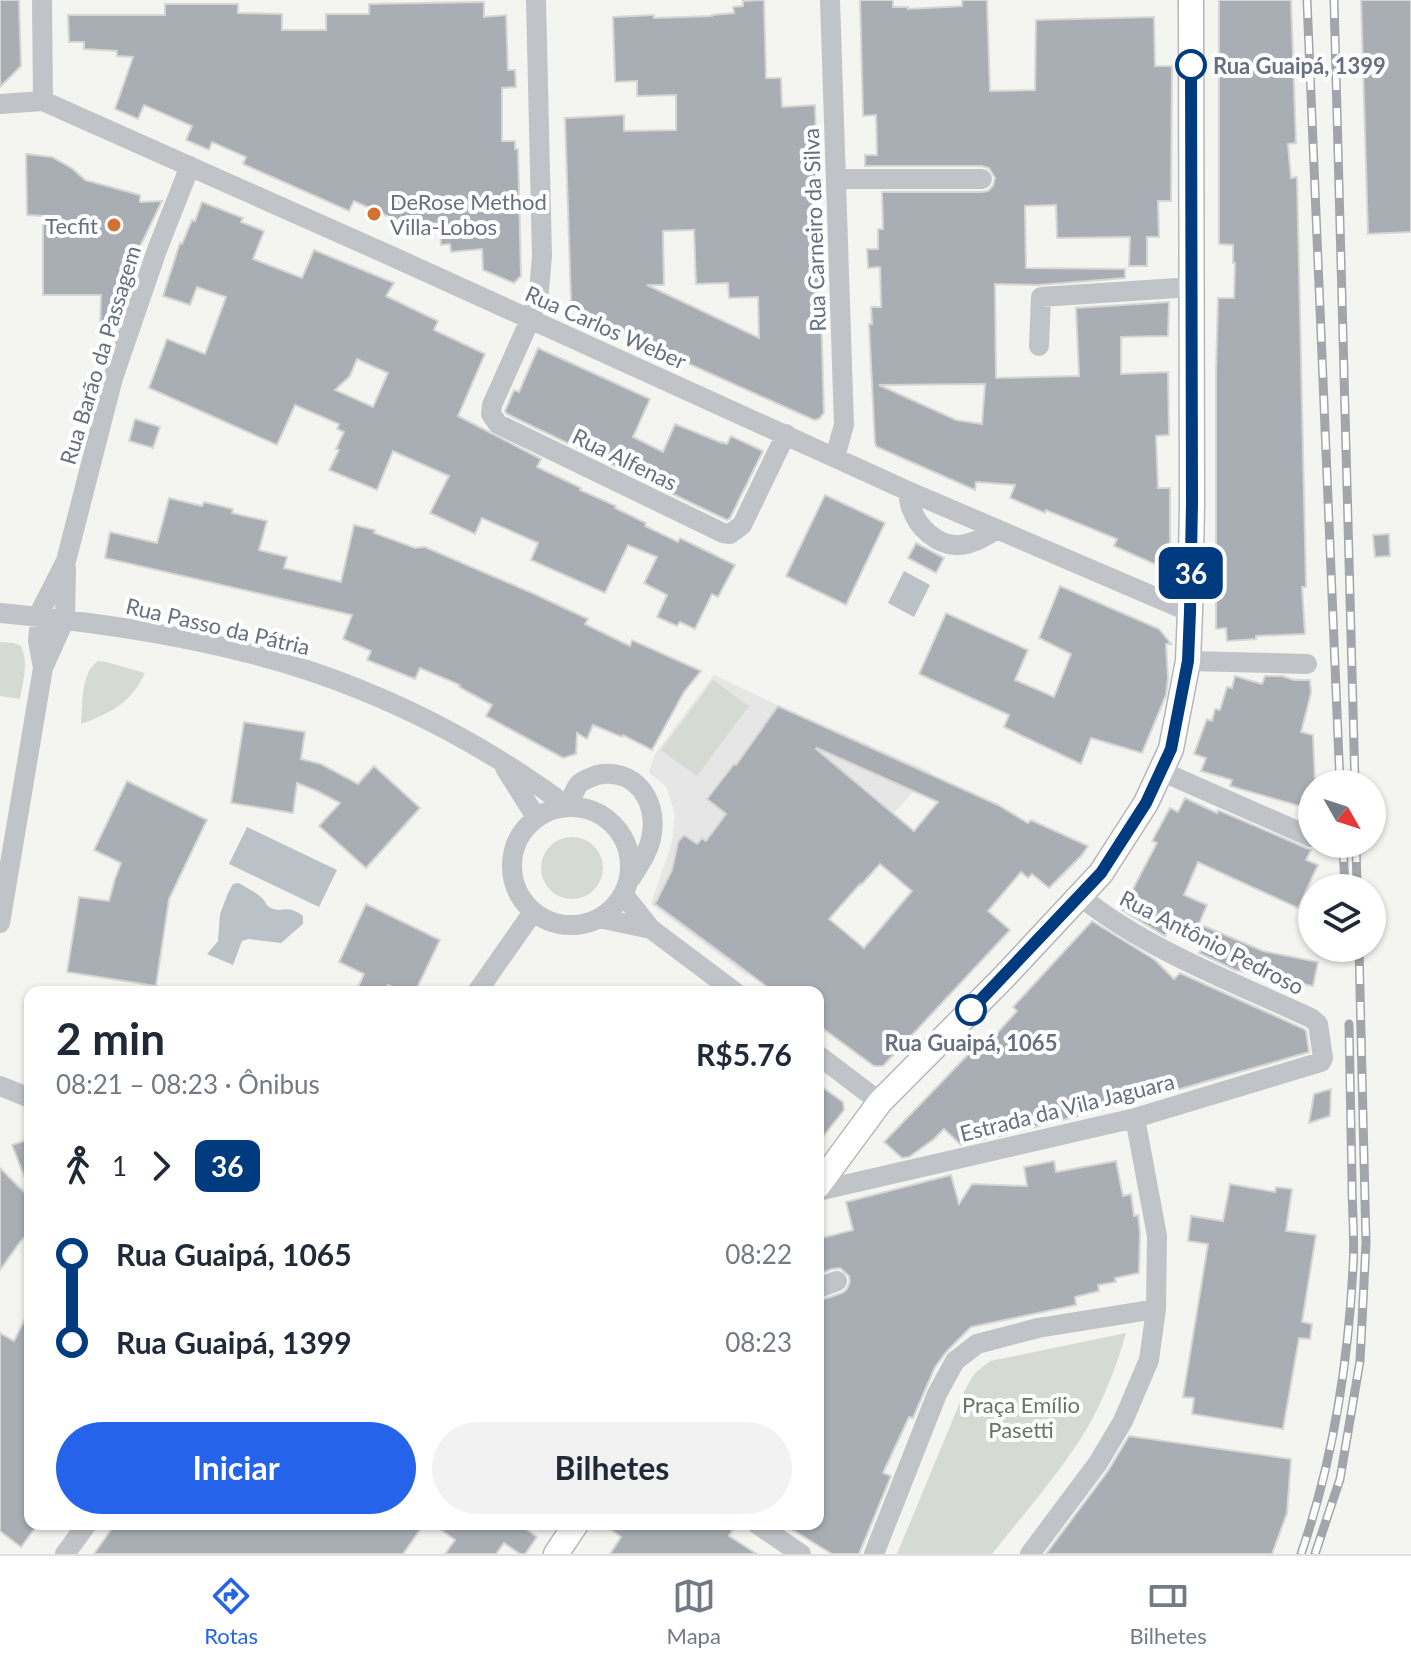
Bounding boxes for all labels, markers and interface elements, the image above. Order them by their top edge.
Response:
marker: Rua Guaipá, 1399 [1176,50,1206,80]
place label: Rua Guaipá, 1399 [1213,52,1386,79]
street label: Rua Carneiro da Silva [797,128,831,332]
place label: DeRose Method Villa-Lobos [390,188,547,240]
marker: DeRose Method Villa-Lobos [365,205,383,223]
place label: Tecfit [45,212,98,239]
marker: Tecfit [105,216,123,234]
street label: Rua Barão da Passagem [54,242,146,468]
street label: Rua Carlos Weber [521,279,691,375]
street label: Rua Alfenas [568,422,682,496]
line badge: 36 [1155,547,1227,599]
text: 36 [1175,556,1207,590]
street label: Rua Passo da Pátria [123,592,313,660]
north arrow [1298,770,1386,858]
map controls [1298,770,1386,962]
button: layers [1298,874,1386,962]
street label: Rua Antônio Pedroso [1115,884,1309,1000]
marker: Rua Guaipá, 1065 [956,995,986,1025]
text: 2 min [56,1012,165,1064]
place label: Rua Guaipá, 1065 [885,1029,1057,1056]
text: R$5.76 [696,1036,792,1072]
street label: Estrada da Vila Jaguara [957,1067,1177,1147]
text: 08:21 – 08:23 · Ônibus [56,1068,320,1100]
icon: walk [56,1144,100,1188]
icon: forward [139,1144,183,1188]
text: 36 [211,1149,244,1183]
text: 1 [112,1150,127,1182]
text: Rua Guaipá, 1065 [116,1236,352,1272]
text: 08:22 [725,1238,792,1270]
text: Rua Guaipá, 1399 [116,1324,352,1360]
text: 08:23 [725,1326,792,1358]
park label: Praça Emílio Pasetti [962,1391,1080,1443]
button: Iniciar [56,1422,416,1514]
button: Bilhetes [432,1422,792,1514]
tab: Rotas [204,1574,258,1649]
tab: Mapa [667,1574,721,1649]
tab: Bilhetes [1129,1574,1207,1649]

